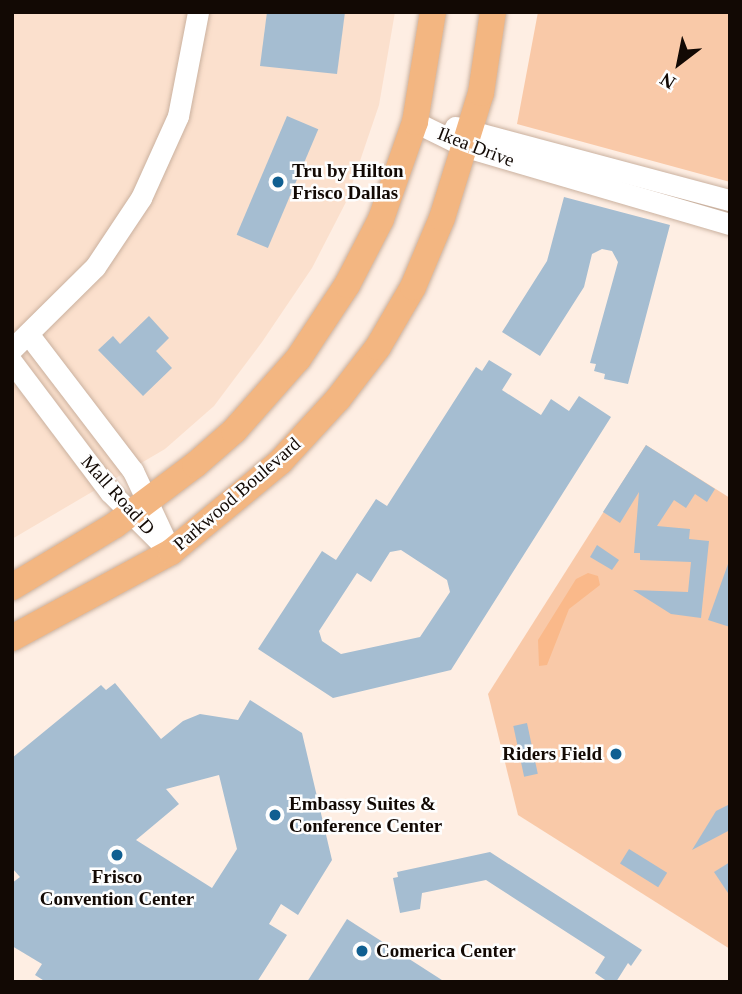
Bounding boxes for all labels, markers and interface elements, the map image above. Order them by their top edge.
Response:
north arrow [644,28,714,98]
text: N [656,69,679,94]
street label: Ikea Drive [434,122,518,172]
place label: Tru by Hilton Frisco Dallas [292,160,404,204]
marker: Tru by Hilton Frisco Dallas [270,174,286,190]
street label: Parkwood Boulevard [169,433,305,555]
street label: Mall Road D [76,451,160,539]
place label: Riders Field [502,743,602,765]
marker: Riders Field [608,746,624,762]
place label: Embassy Suites & Conference Center [289,793,442,837]
marker: Embassy Suites & Conference Center [267,807,283,823]
marker: Frisco Convention Center [109,847,125,863]
place label: Frisco Convention Center [40,866,194,910]
place label: Comerica Center [376,940,516,962]
marker: Comerica Center [354,943,370,959]

